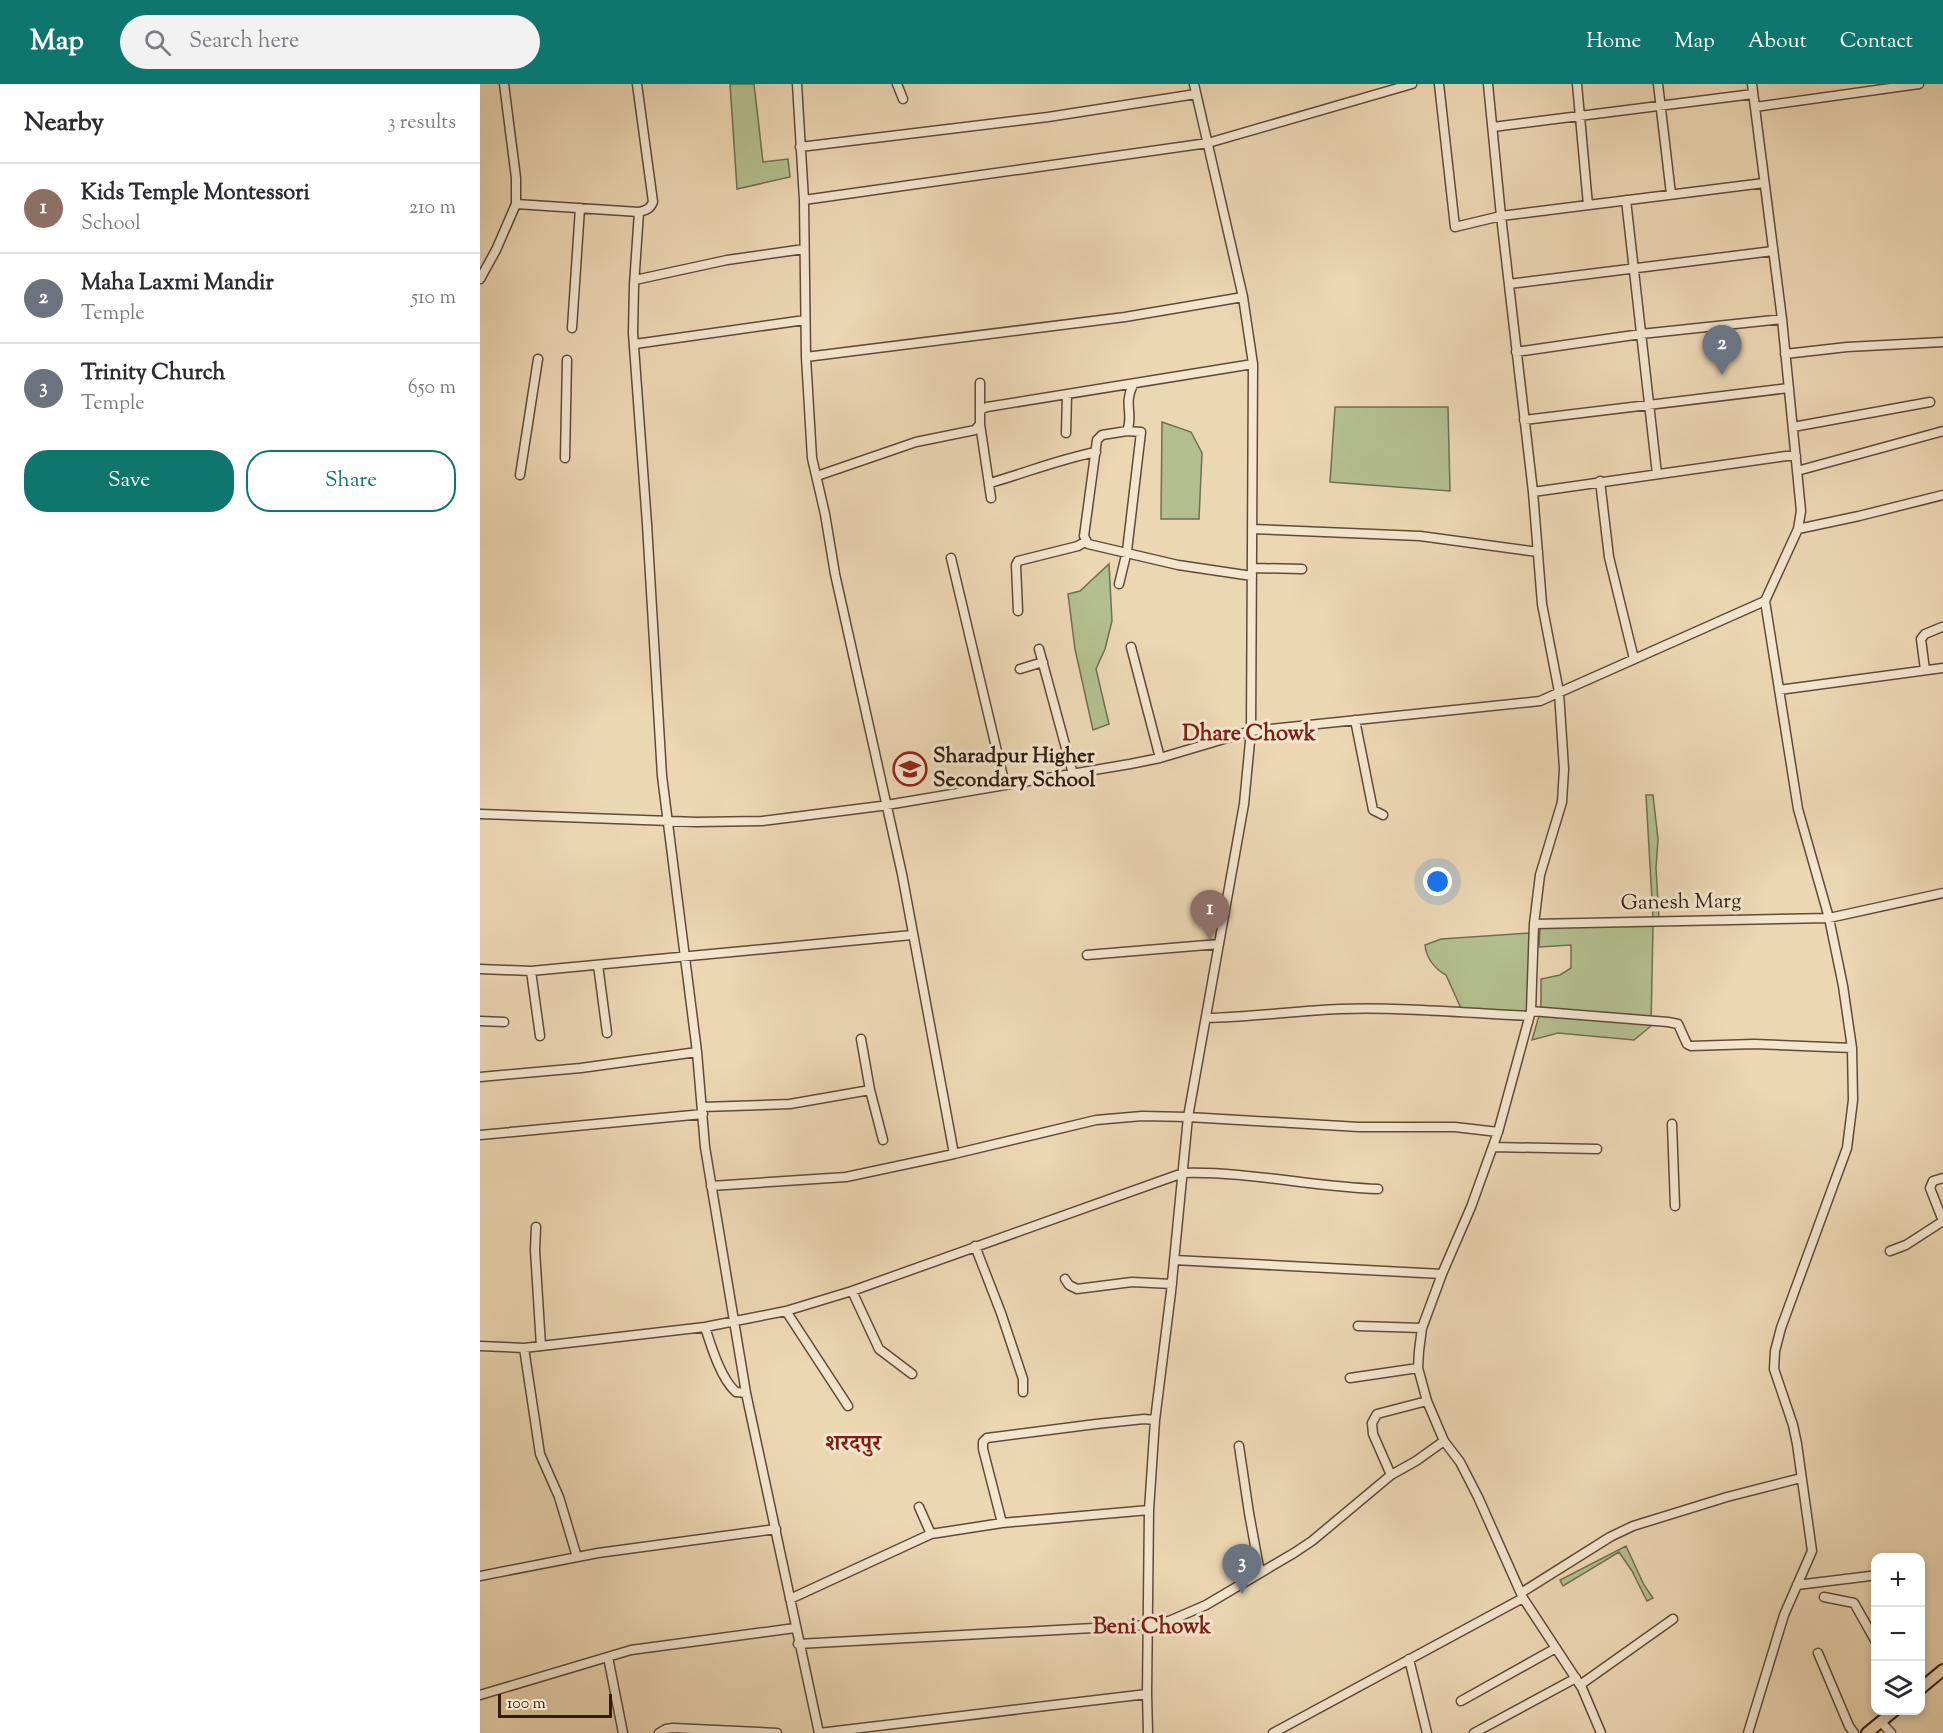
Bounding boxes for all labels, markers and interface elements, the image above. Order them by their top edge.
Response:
search box [120,15,540,69]
text: Map [30,22,84,62]
icon: search [141,26,174,59]
text: Search here [189,26,299,58]
text: Home [1586,27,1641,57]
text: Map [1674,27,1715,57]
text: About [1748,27,1807,57]
text: Contact [1840,27,1913,57]
text: Nearby [24,105,104,142]
text: 3 results [387,109,456,138]
text: Kids Temple Montessori [81,178,310,210]
text: 1 [40,194,47,223]
text: 210 m [409,194,456,223]
text: School [81,210,141,239]
text: Maha Laxmi Mandir [81,268,274,300]
text: 2 [39,284,48,313]
text: 510 m [411,284,456,313]
text: Temple [81,300,145,329]
pin: 2 [1702,326,1742,375]
text: Trinity Church [81,358,225,390]
text: 3 [39,374,48,403]
text: 650 m [408,374,456,403]
text: Temple [81,390,145,419]
button: Save [24,450,234,512]
button: Share [246,450,456,512]
district label: Dhare Chowk [1182,719,1316,751]
place label: Sharadpur Higher Secondary School [933,742,1095,796]
school or university icon: Sharadpur Higher Secondary School [892,751,928,787]
your location [1423,867,1452,896]
street label: Ganesh Marg [1620,887,1742,919]
pin: 1 [1190,890,1230,940]
district label: शरदपुर [825,1429,883,1461]
pin: 3 [1222,1544,1262,1594]
map controls [1871,1553,1925,1715]
button: + [1871,1553,1925,1607]
button: − [1871,1607,1925,1661]
district label: Beni Chowk [1093,1612,1211,1644]
button: layers [1871,1661,1925,1715]
scale bar [498,1691,612,1718]
text: 100 m [507,1693,546,1716]

